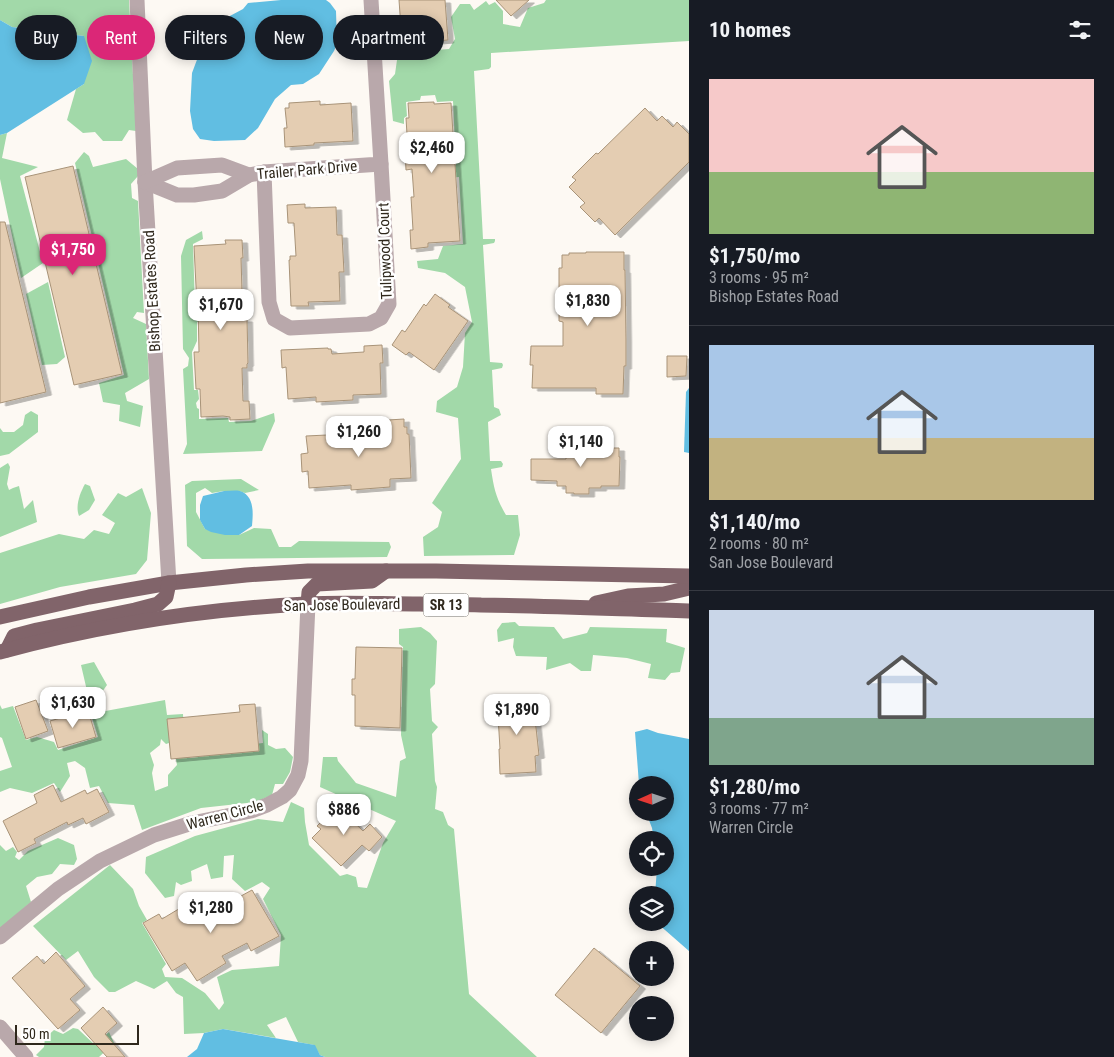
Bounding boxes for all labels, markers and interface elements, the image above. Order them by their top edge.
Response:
chip: Buy [15,15,77,60]
chip: Rent [87,15,155,60]
chip: Filters [165,15,245,60]
chip: New [255,15,323,60]
chip: Apartment [333,15,444,60]
icon: filters [1066,16,1094,44]
text: 10 homes [709,18,791,42]
icon: home [857,112,947,202]
pin: $2,460 [391,132,473,174]
text: $2,460 [410,138,454,157]
street label: Trailer Park Drive [256,157,358,183]
street label: Tulipwood Court [374,202,396,300]
street label: Bishop Estates Road [140,230,164,352]
pin: $1,750 [32,234,114,276]
text: $1,750 [51,240,95,259]
text: $1,750/mo [709,244,800,268]
text: 3 rooms · 95 m² [709,268,809,287]
pin: $1,830 [547,284,629,327]
text: Bishop Estates Road [709,287,839,306]
pin: $1,670 [180,288,262,331]
text: $1,830 [566,291,610,310]
text: $1,670 [199,295,243,314]
icon: home [857,377,947,467]
pin: $1,260 [318,416,400,458]
text: $1,260 [337,422,381,441]
pin: $1,140 [540,426,622,468]
text: $1,140 [559,432,603,451]
text: $1,140/mo [709,510,800,534]
text: 2 rooms · 80 m² [709,534,809,553]
text: San Jose Boulevard [709,553,833,572]
road number: SR 13 [424,594,468,616]
street label: San Jose Boulevard [284,595,400,615]
icon: home [857,642,947,732]
pin: $1,630 [32,686,114,729]
text: $1,630 [51,693,95,712]
pin: $1,890 [476,694,558,736]
text: $1,890 [495,700,539,719]
text: $1,280/mo [709,775,800,799]
north arrow [629,776,674,821]
map controls [629,776,674,1041]
pin: $886 [314,794,374,836]
street label: Warren Circle [185,796,265,834]
text: 3 rooms · 77 m² [709,799,809,818]
text: $886 [328,800,360,819]
text: Warren Circle [709,818,793,837]
button: locate [629,831,674,876]
button: layers [629,886,674,931]
pin: $1,280 [170,892,252,934]
text: $1,280 [189,898,233,917]
button: + [629,941,674,986]
button: − [629,996,674,1041]
scale bar [15,1022,139,1045]
text: 50 m [22,1026,50,1042]

